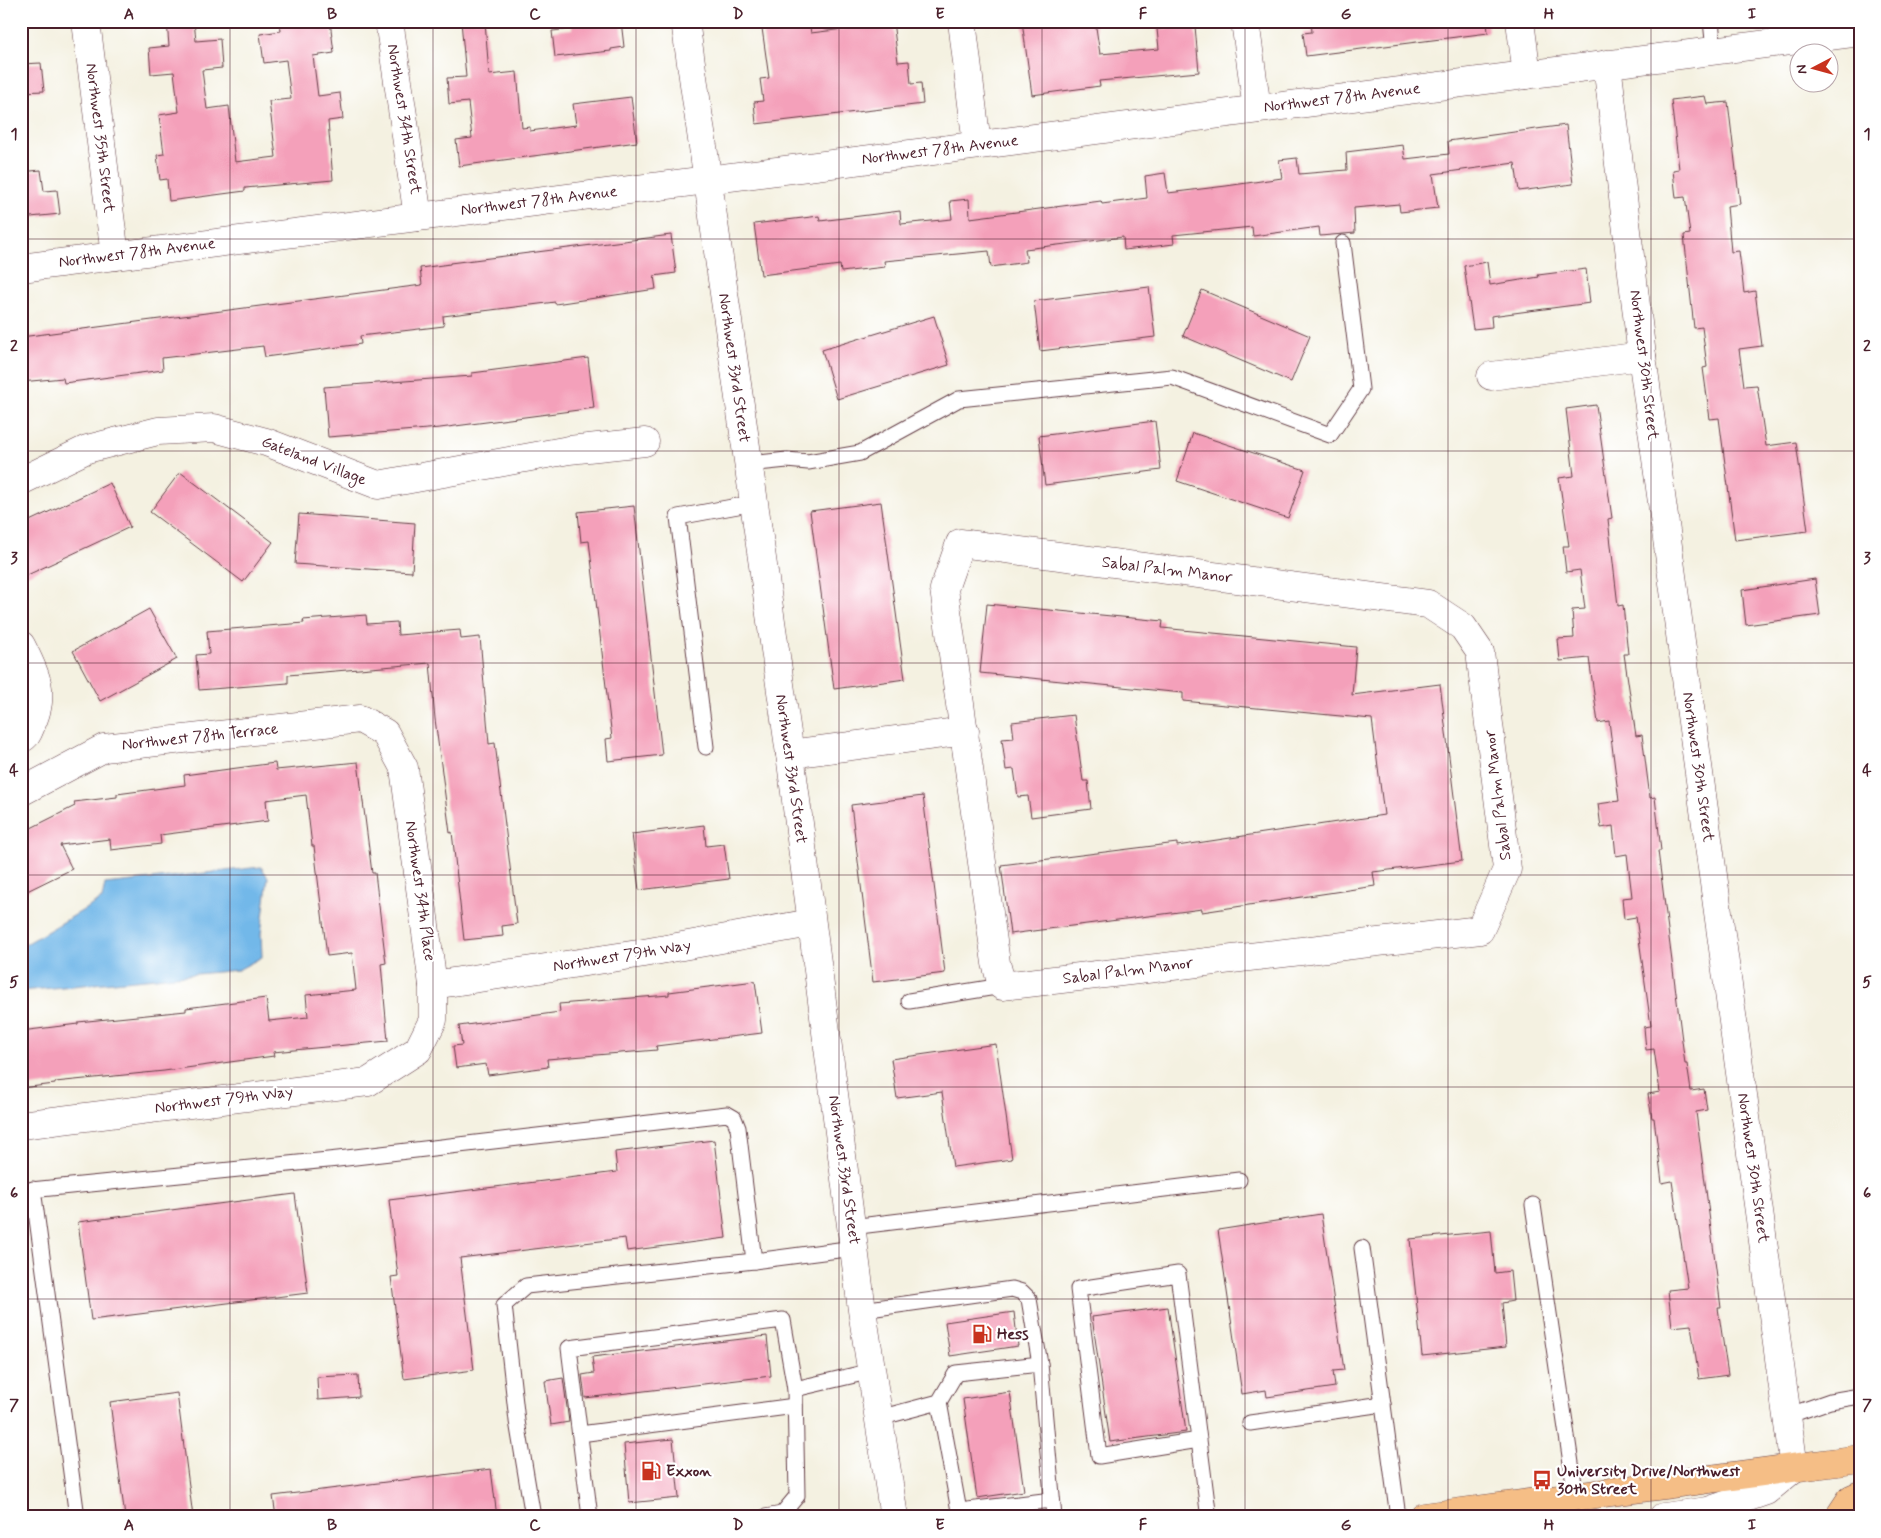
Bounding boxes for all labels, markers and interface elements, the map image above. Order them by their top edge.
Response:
text: A [124,4,134,25]
text: B [327,4,337,25]
text: C [529,4,541,25]
text: D [732,4,744,25]
text: E [935,4,945,25]
text: F [1139,4,1148,25]
text: G [1341,4,1352,25]
text: H [1544,4,1555,25]
text: I [1748,4,1757,25]
street label: Northwest 34th Street [382,42,426,196]
north arrow [1788,42,1838,92]
street label: Northwest 35th Street [80,62,120,215]
text: N [1793,64,1812,75]
street label: Northwest 78th Avenue [1262,78,1422,118]
text: 1 [10,124,18,145]
text: 1 [1863,124,1871,145]
street label: Northwest 78th Avenue [860,130,1020,170]
street label: Northwest 78th Avenue [459,181,619,221]
street label: Northwest 78th Avenue [57,233,217,273]
street label: Northwest 30th Street [1624,289,1664,442]
street label: Northwest 33rd Street [713,292,755,445]
text: 2 [10,336,18,357]
text: 2 [1863,336,1871,357]
street label: Gateland Village [258,431,370,492]
text: 3 [10,548,18,569]
text: 3 [1863,548,1871,569]
street label: Sabal Palm Manor [1101,552,1234,588]
street label: Northwest 30th Street [1677,691,1719,844]
street label: Northwest 33rd Street [770,693,812,846]
street label: Northwest 78th Terrace [121,718,280,756]
street label: Sabal Palm Manor [1480,728,1516,861]
text: 4 [9,760,19,781]
text: 4 [1862,760,1872,781]
street label: Northwest 34th Place [400,820,440,962]
street label: Northwest 79th Way [552,935,692,977]
street label: Sabal Palm Manor [1062,953,1195,989]
text: 5 [9,972,19,993]
text: 5 [1862,972,1872,993]
street label: Northwest 79th Way [154,1081,294,1119]
street label: Northwest 30th Street [1732,1092,1774,1245]
street label: Northwest 33rd Street [823,1094,865,1247]
text: 6 [10,1183,18,1204]
text: 6 [1863,1183,1871,1204]
fuel station icon: Hess [971,1323,993,1345]
place label: Hess [997,1324,1029,1345]
text: 7 [9,1395,19,1416]
text: 7 [1862,1395,1872,1416]
fuel station icon: Exxon [640,1460,662,1482]
place label: Exxon [666,1461,712,1482]
place label: University Drive/Northwest 30th Street [1557,1461,1741,1500]
bus stop icon: University Drive/Northwest 30th Street [1531,1469,1553,1491]
text: A [124,1515,134,1536]
text: B [327,1515,337,1536]
text: C [529,1515,541,1536]
text: D [732,1515,744,1536]
text: E [935,1515,945,1536]
text: F [1139,1515,1148,1536]
text: G [1341,1515,1352,1536]
text: H [1544,1515,1555,1536]
text: I [1748,1515,1757,1536]

